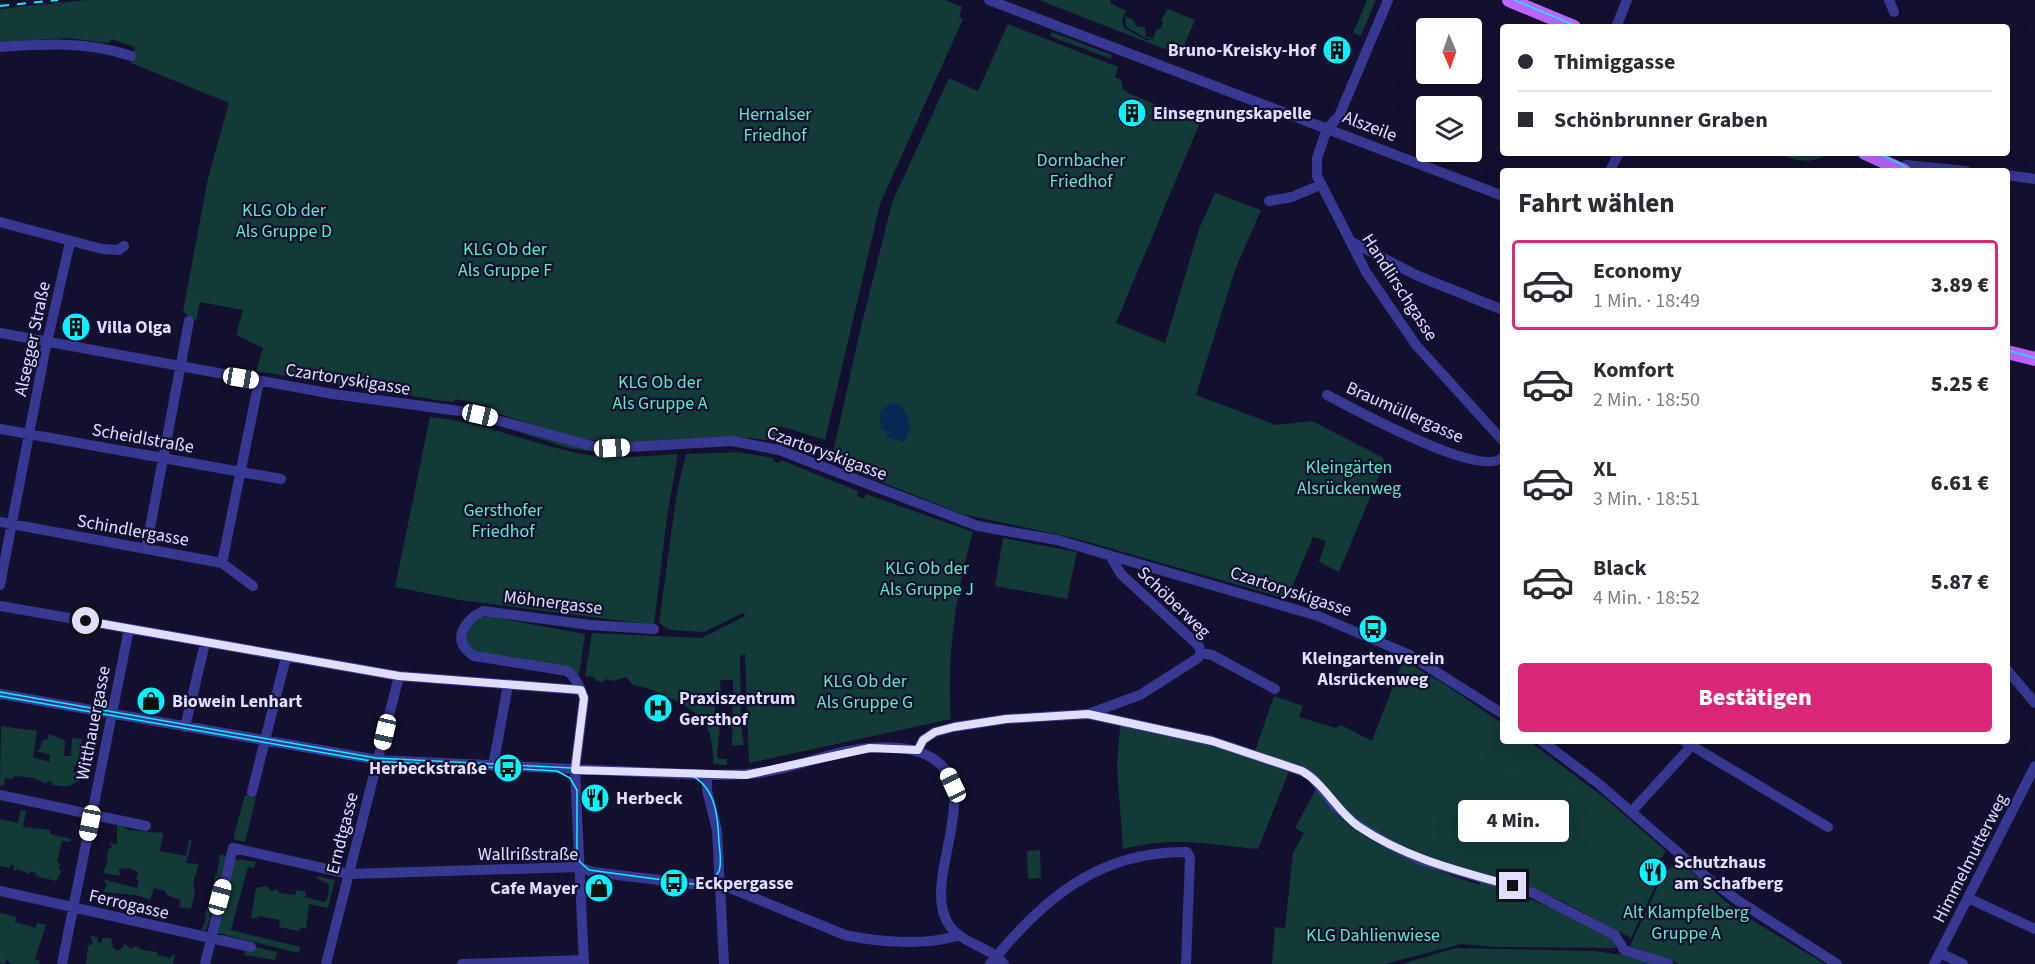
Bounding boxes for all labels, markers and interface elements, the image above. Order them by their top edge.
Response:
north arrow [1416,18,1482,84]
map controls [1416,18,1482,162]
building icon: Bruno-Kreisky-Hof [1321,34,1353,66]
place label: Bruno-Kreisky-Hof [1168,38,1317,63]
text: Thimiggasse [1554,46,1675,78]
button: layers [1416,96,1482,162]
building icon: Einsegnungskapelle [1116,97,1148,129]
place label: Einsegnungskapelle [1153,101,1312,126]
park label: Hernalser Friedhof [738,102,812,148]
text: Schönbrunner Graben [1554,104,1768,136]
street label: Alszeile [1339,105,1401,148]
park label: Dornbacher Friedhof [1037,148,1126,194]
text: Fahrt wählen [1518,184,1675,223]
park label: KLG Ob der Als Gruppe D [236,198,332,244]
street label: Handlirschgasse [1356,229,1444,346]
park label: KLG Ob der Als Gruppe F [458,237,552,283]
text: Economy [1593,255,1682,287]
icon: car [1521,258,1575,312]
text: 3.89 € [1931,269,1989,301]
street label: Alsegger Straße [8,279,57,399]
text: 1 Min. · 18:49 [1593,287,1700,315]
building icon: Villa Olga [60,311,92,343]
place label: Villa Olga [96,315,172,340]
text: Komfort [1593,354,1674,386]
street label: Czartoryskigasse [284,357,412,402]
icon: car [1521,357,1575,411]
car [222,366,260,390]
text: 5.25 € [1931,368,1989,400]
park label: KLG Ob der Als Gruppe A [613,370,708,416]
street label: Braumüllergasse [1342,375,1468,450]
text: 2 Min. · 18:50 [1593,386,1700,414]
car [460,402,500,428]
street label: Scheidlstraße [90,417,196,460]
street label: Czartoryskigasse [763,420,890,487]
car [594,438,630,458]
text: XL [1593,453,1617,485]
park label: Kleingärten Alsrückenweg [1297,455,1401,501]
icon: car [1521,456,1575,510]
text: 6.61 € [1931,467,1989,499]
text: 3 Min. · 18:51 [1593,485,1700,513]
park label: Gersthofer Friedhof [463,498,543,544]
street label: Schindlergasse [75,508,191,553]
text: Black [1593,552,1647,584]
icon: car [1521,555,1575,609]
park label: KLG Ob der Als Gruppe J [880,556,974,602]
street label: Czartoryskigasse [1227,560,1355,623]
street label: Schöberweg [1131,561,1216,644]
text: 5.87 € [1931,566,1989,598]
street label: Möhnergasse [502,584,604,621]
text: 4 Min. · 18:52 [1593,584,1700,612]
route start [72,607,99,634]
bus stop icon: Kleingartenverein Alsrückenweg [1357,613,1389,645]
place label: Kleingartenverein Alsrückenweg [1301,646,1445,692]
button: Bestätigen [1518,663,1992,732]
street label: Witthauergasse [70,664,117,782]
park label: KLG Ob der Als Gruppe G [817,669,913,715]
shop icon: Biowein Lenhart [135,685,167,717]
place label: Praxiszentrum Gersthof [679,686,796,732]
place label: Biowein Lenhart [172,689,302,714]
hospital icon: Praxiszentrum Gersthof [642,692,674,724]
car [372,712,398,752]
bus stop icon: Herbeckstraße [492,752,524,784]
place label: Herbeckstraße [369,756,487,781]
car [937,765,969,805]
restaurant icon: Herbeck [579,782,611,814]
place label: Herbeck [616,786,683,811]
street label: Himmelmutterweg [1927,789,2014,927]
street label: Erndtgasse [320,790,365,877]
callout: 4 Min. [1458,799,1568,841]
car [78,804,102,842]
text: 4 Min. [1487,807,1540,835]
street label: Wallrißstraße [478,842,578,867]
place label: Schutzhaus am Schafberg [1674,850,1783,896]
restaurant icon: Schutzhaus am Schafberg [1637,856,1669,888]
bus stop icon: Eckpergasse [658,867,690,899]
place label: Eckpergasse [695,871,794,896]
shop icon: Cafe Mayer [583,872,615,904]
route end [1499,872,1526,899]
place label: Cafe Mayer [490,876,579,901]
car [207,877,233,917]
street label: Ferrogasse [86,883,171,926]
park label: Alt Klampfelberg Gruppe A [1623,900,1749,946]
park label: KLG Dahlienwiese [1306,923,1440,948]

